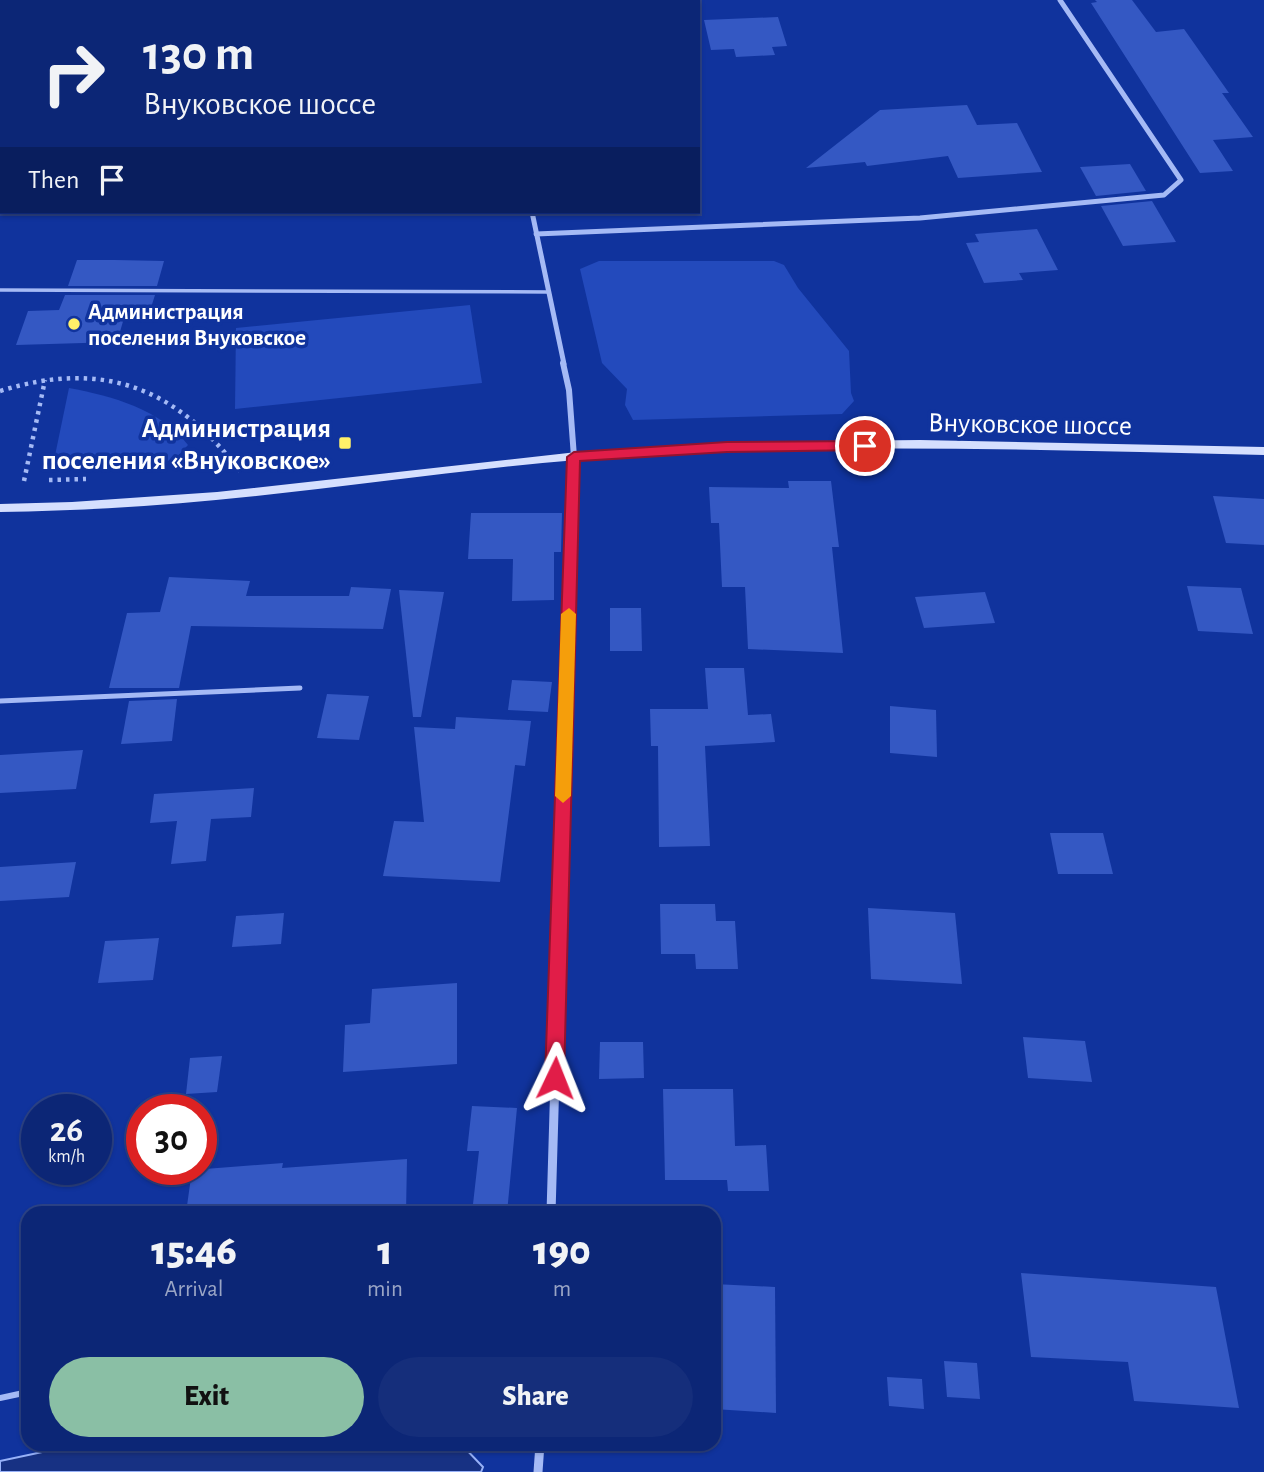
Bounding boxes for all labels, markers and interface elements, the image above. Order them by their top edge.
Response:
icon: right [28,28,119,119]
text: 130 m [143,30,254,79]
text: Внуковское шоссе [143,88,376,120]
icon: arrive [93,161,131,199]
text: Then [28,167,79,193]
place label: Администрация поселения Внуковское [88,301,306,350]
marker: Администрация поселения Внуковское [66,316,82,332]
street label: Внуковское шоссе [928,409,1132,441]
place label: Администрация поселения «Внуковское» [42,415,331,475]
pin [835,416,895,476]
icon: arrive [846,427,884,465]
marker: Администрация поселения «Внуковское» [337,435,353,451]
position arrow [518,1041,592,1115]
speed limit sign: 30 [126,1094,217,1185]
text: 26 [50,1113,83,1148]
text: km/h [48,1148,85,1166]
text: 15:46 [151,1230,237,1272]
text: 1 [377,1230,393,1272]
text: 190 [533,1230,591,1272]
text: Arrival [164,1278,224,1301]
text: min [367,1278,403,1301]
text: m [553,1278,571,1301]
button: Exit [49,1357,364,1437]
button: Share [378,1357,693,1437]

